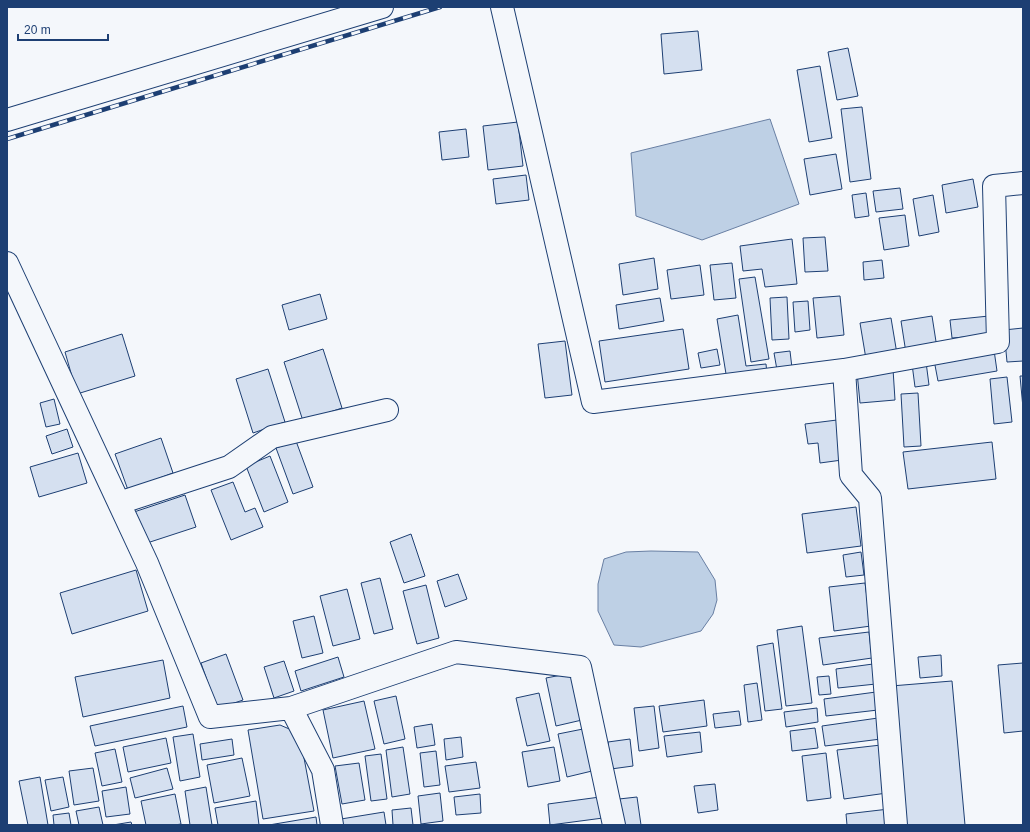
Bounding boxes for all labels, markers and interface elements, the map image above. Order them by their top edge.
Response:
scale bar [18,16,108,42]
text: 20 m [24,23,51,37]

